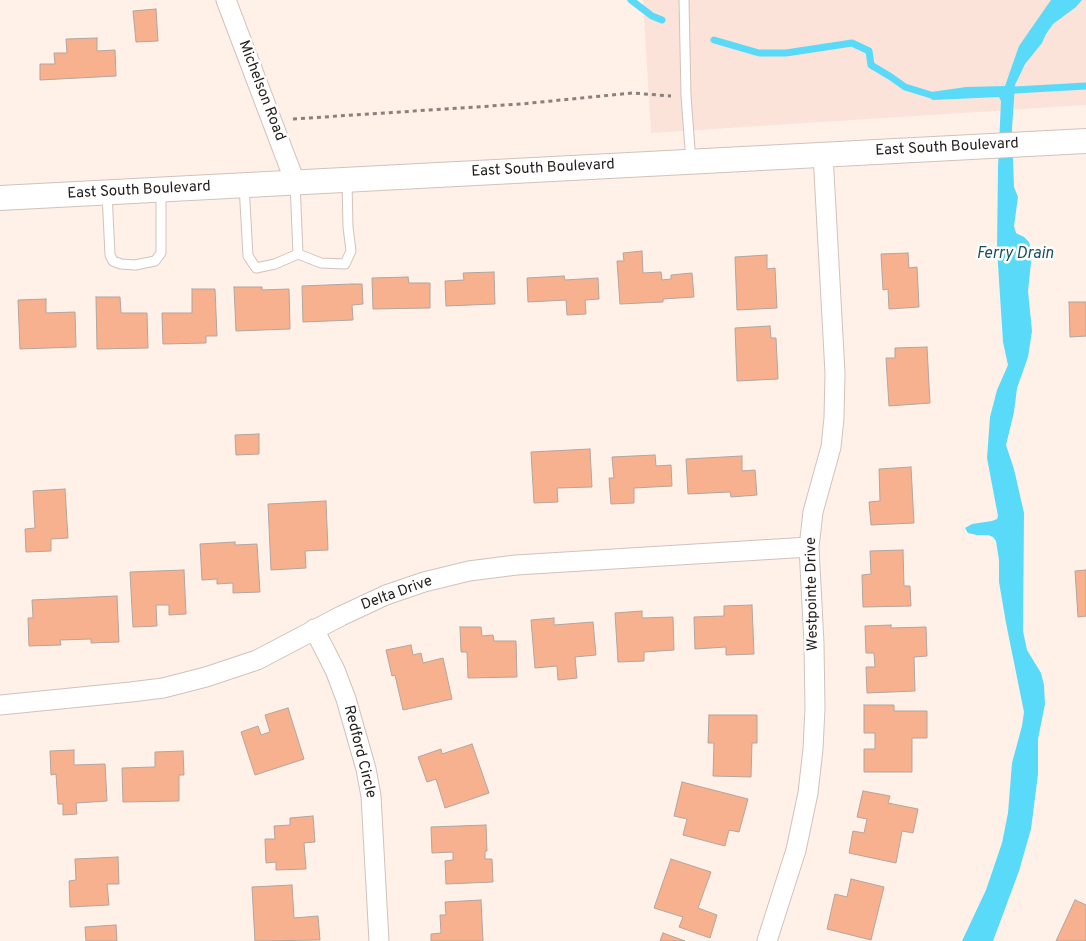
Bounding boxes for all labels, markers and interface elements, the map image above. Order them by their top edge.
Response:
street label: Michelson Road [234,38,288,144]
street label: East South Boulevard [875,135,1019,161]
street label: East South Boulevard [471,156,615,182]
street label: East South Boulevard [67,178,211,204]
water label: Ferry Drain [976,245,1054,265]
street label: Westpointe Drive [803,537,823,651]
street label: Delta Drive [359,573,435,615]
street label: Redford Circle [339,704,379,800]

